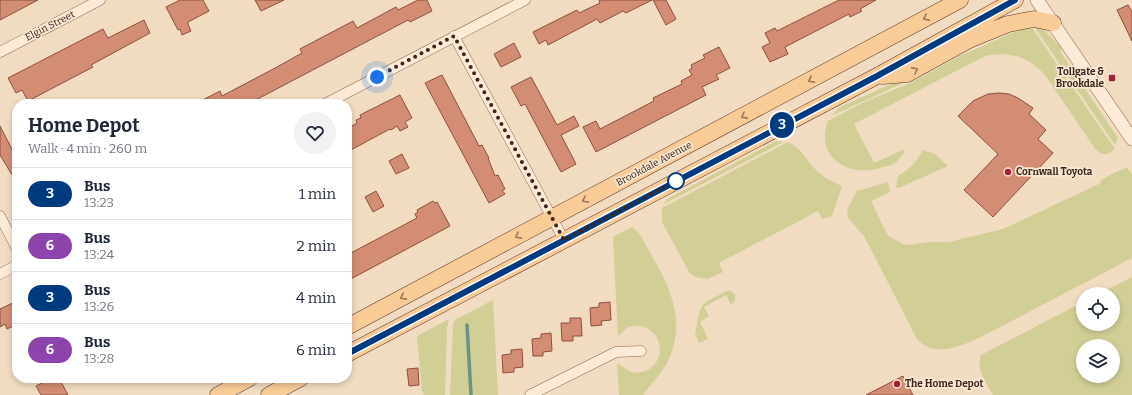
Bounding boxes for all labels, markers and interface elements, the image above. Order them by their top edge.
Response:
street label: Elgin Street [23,8,77,44]
one-way arrow [923,14,930,21]
place label: Tollgate & Brookdale [1056,66,1104,90]
your location [367,67,387,87]
one-way arrow [910,67,918,74]
marker: Tollgate & Brookdale [1107,73,1117,83]
one-way arrow [808,75,815,83]
button: heart [294,112,336,154]
one-way arrow [741,112,748,119]
line badge: 3 [769,112,795,138]
text: Home Depot [28,114,140,137]
text: 3 [778,116,786,133]
street label: Brookdale Avenue [614,139,694,189]
text: Walk · 4 min · 260 m [28,141,147,156]
place label: Cornwall Toyota [1016,166,1093,178]
marker: Cornwall Toyota [1003,167,1013,177]
unlabelled marker [667,172,685,190]
text: Bus [84,177,110,195]
text: 3 [46,185,54,202]
text: 1 min [299,185,336,203]
text: 13:23 [84,195,114,210]
one-way arrow [582,196,589,203]
text: Bus [84,229,110,247]
one-way arrow [514,231,522,239]
text: 6 [46,237,54,254]
text: 2 min [297,237,336,255]
text: 13:24 [84,247,114,262]
text: Bus [84,281,110,299]
map controls [1076,287,1120,383]
button: locate [1076,287,1120,331]
text: 3 [46,289,54,306]
text: 4 min [296,289,336,307]
one-way arrow [400,292,407,300]
text: 13:26 [84,299,114,314]
text: Bus [84,333,110,351]
button: layers [1076,339,1120,383]
text: 6 [46,341,54,358]
text: 6 min [296,341,336,359]
text: 13:28 [84,351,114,366]
place label: The Home Depot [905,378,983,390]
marker: The Home Depot [892,379,902,389]

